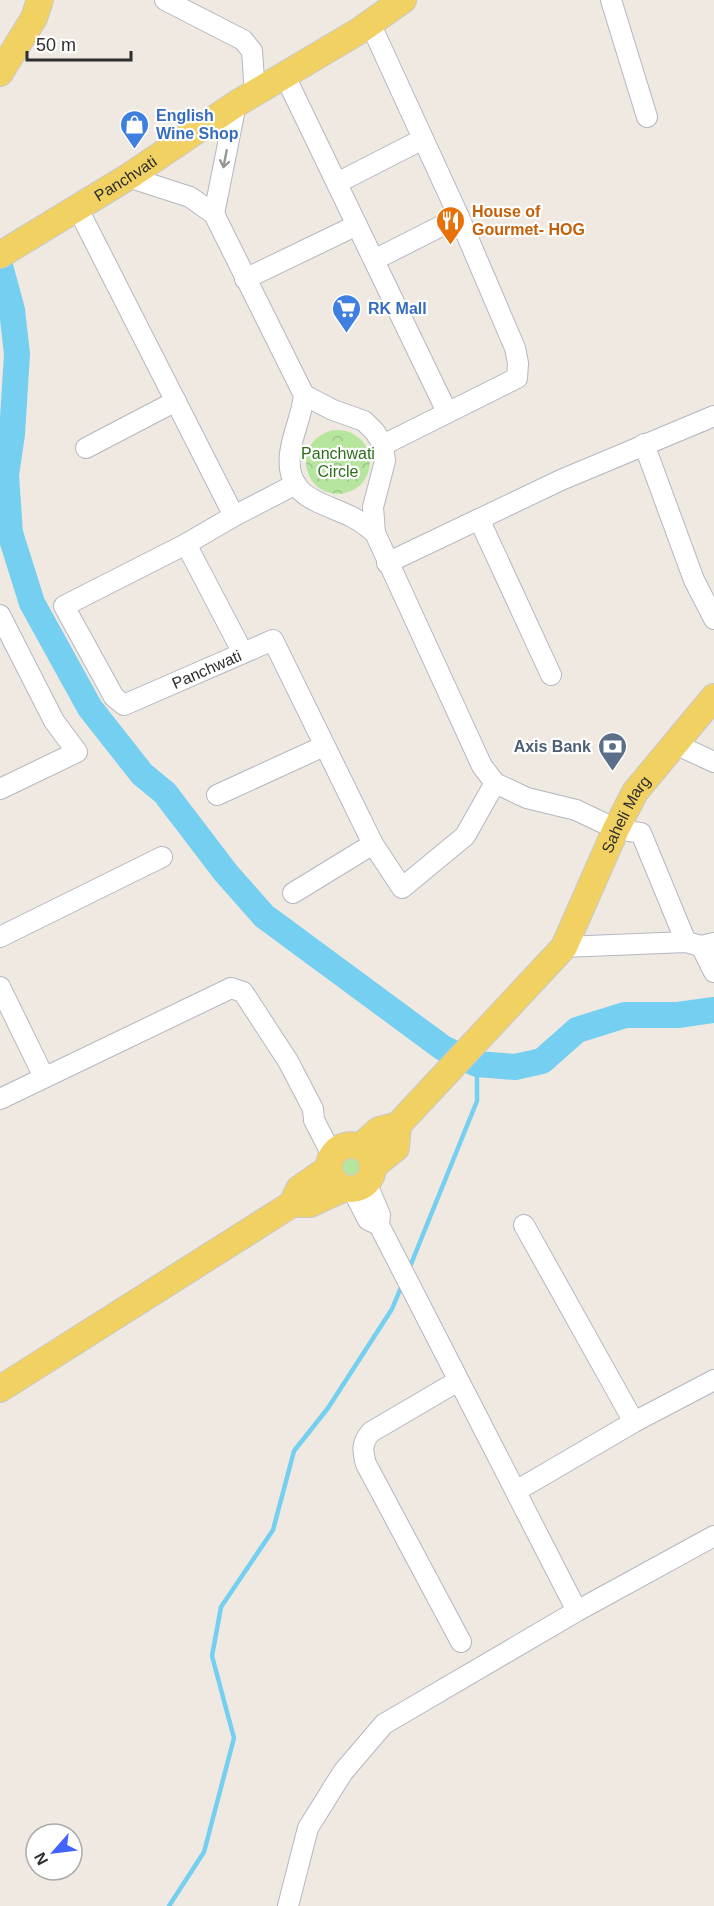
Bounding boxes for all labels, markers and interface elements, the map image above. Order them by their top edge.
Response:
scale bar [27,24,130,62]
text: 50 m [36,35,76,55]
place label: English Wine Shop [156,107,239,142]
shop icon: English Wine Shop [119,108,151,150]
one-way arrow [219,149,230,168]
street label: Panchvati [91,152,159,204]
place label: House of Gourmet- HOG [472,203,585,238]
restaurant icon: House of Gourmet- HOG [435,204,467,246]
supermarket icon: RK Mall [331,292,363,334]
place label: RK Mall [368,300,427,317]
park label: Panchwati Circle [301,445,375,480]
street label: Panchwati [169,646,244,692]
bank icon: Axis Bank [596,730,628,772]
place label: Axis Bank [514,738,591,755]
street label: Saheli Marg [598,772,653,855]
north arrow [24,1822,84,1882]
text: N [31,1850,51,1868]

